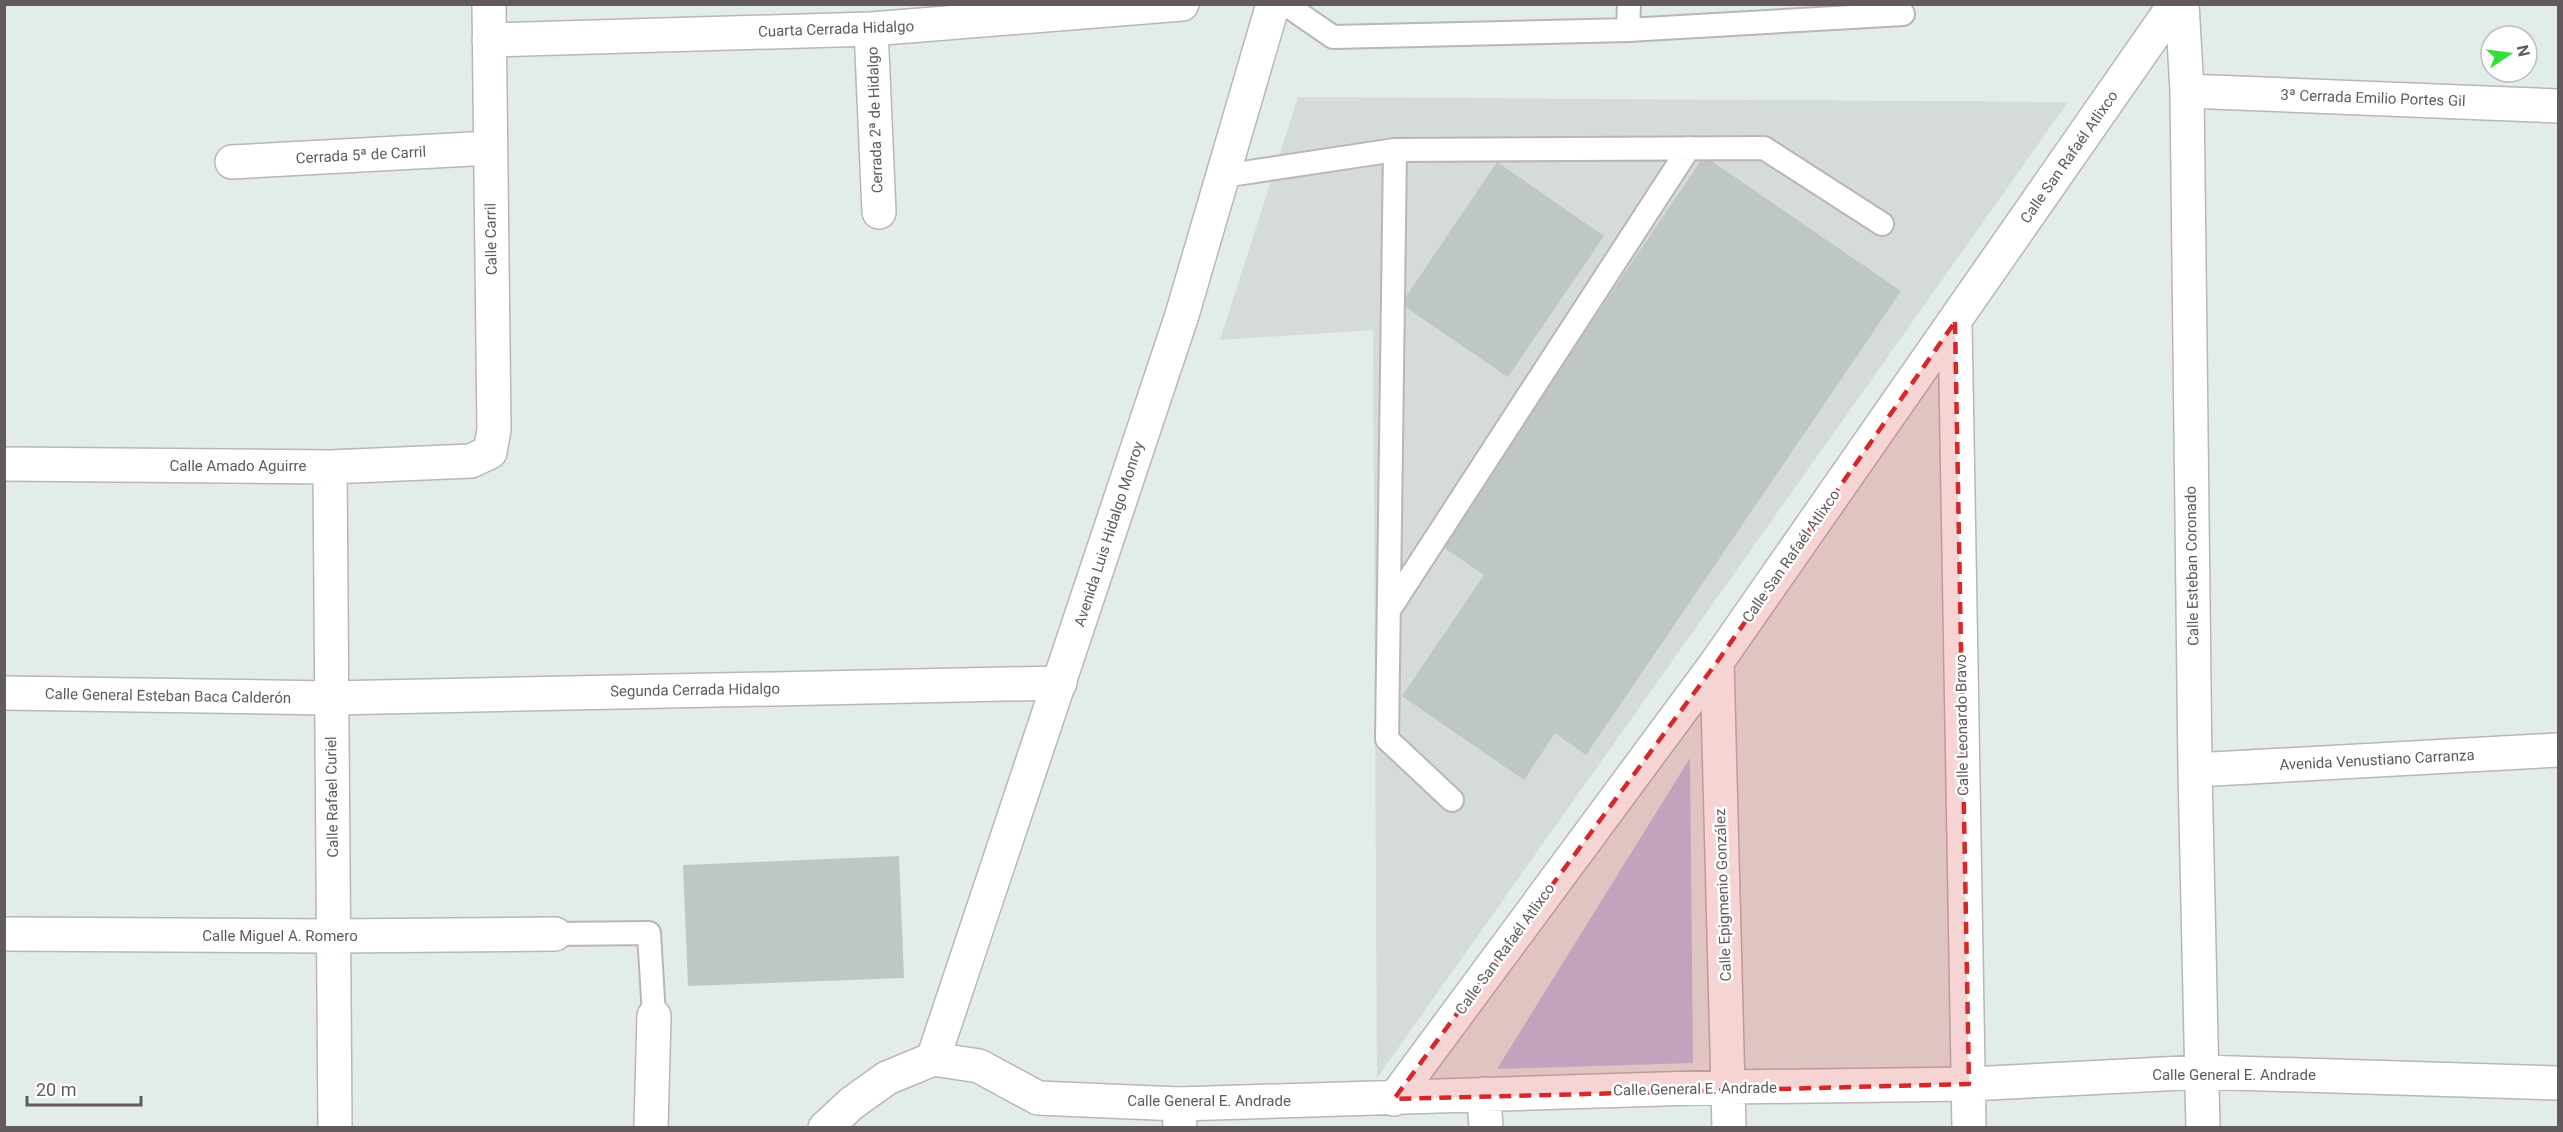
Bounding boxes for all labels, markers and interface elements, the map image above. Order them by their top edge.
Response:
street label: Cuarta Cerrada Hidalgo [758,17,914,41]
north arrow [2479,24,2539,84]
text: N [2513,43,2534,58]
street label: Cerrada 2ª de Hidalgo [863,46,887,194]
street label: 3ª Cerrada Emilio Portes Gil [2280,86,2466,110]
street label: Calle San Rafaél Atlixco [2016,87,2122,227]
street label: Cerrada 5ª de Carril [295,143,427,167]
street label: Calle Carril [481,203,501,275]
street label: Avenida Luis Hidalgo Monroy [1071,439,1147,629]
street label: Calle Amado Aguirre [170,457,306,475]
street label: Calle San Rafaél Atlixco [1738,486,1844,626]
street label: Calle Esteban Coronado [2182,486,2202,646]
street label: Calle Leonardo Bravo [1952,654,1972,796]
street label: Segunda Cerrada Hidalgo [610,680,780,700]
street label: Calle General Esteban Baca Calderón [45,685,291,707]
street label: Calle Rafael Curiel [322,736,342,858]
street label: Avenida Venustiano Carranza [2279,746,2475,774]
street label: Calle Epigmenio González [1711,808,1735,982]
street label: Calle San Rafaél Atlixco [1451,880,1559,1018]
street label: Calle Miguel A. Romero [202,927,358,945]
street label: Calle General E. Andrade [2152,1066,2316,1084]
scale bar [27,1069,141,1107]
text: 20 m [36,1079,76,1100]
street label: Calle General E. Andrade [1613,1079,1777,1099]
street label: Calle General E. Andrade [1127,1092,1291,1110]

